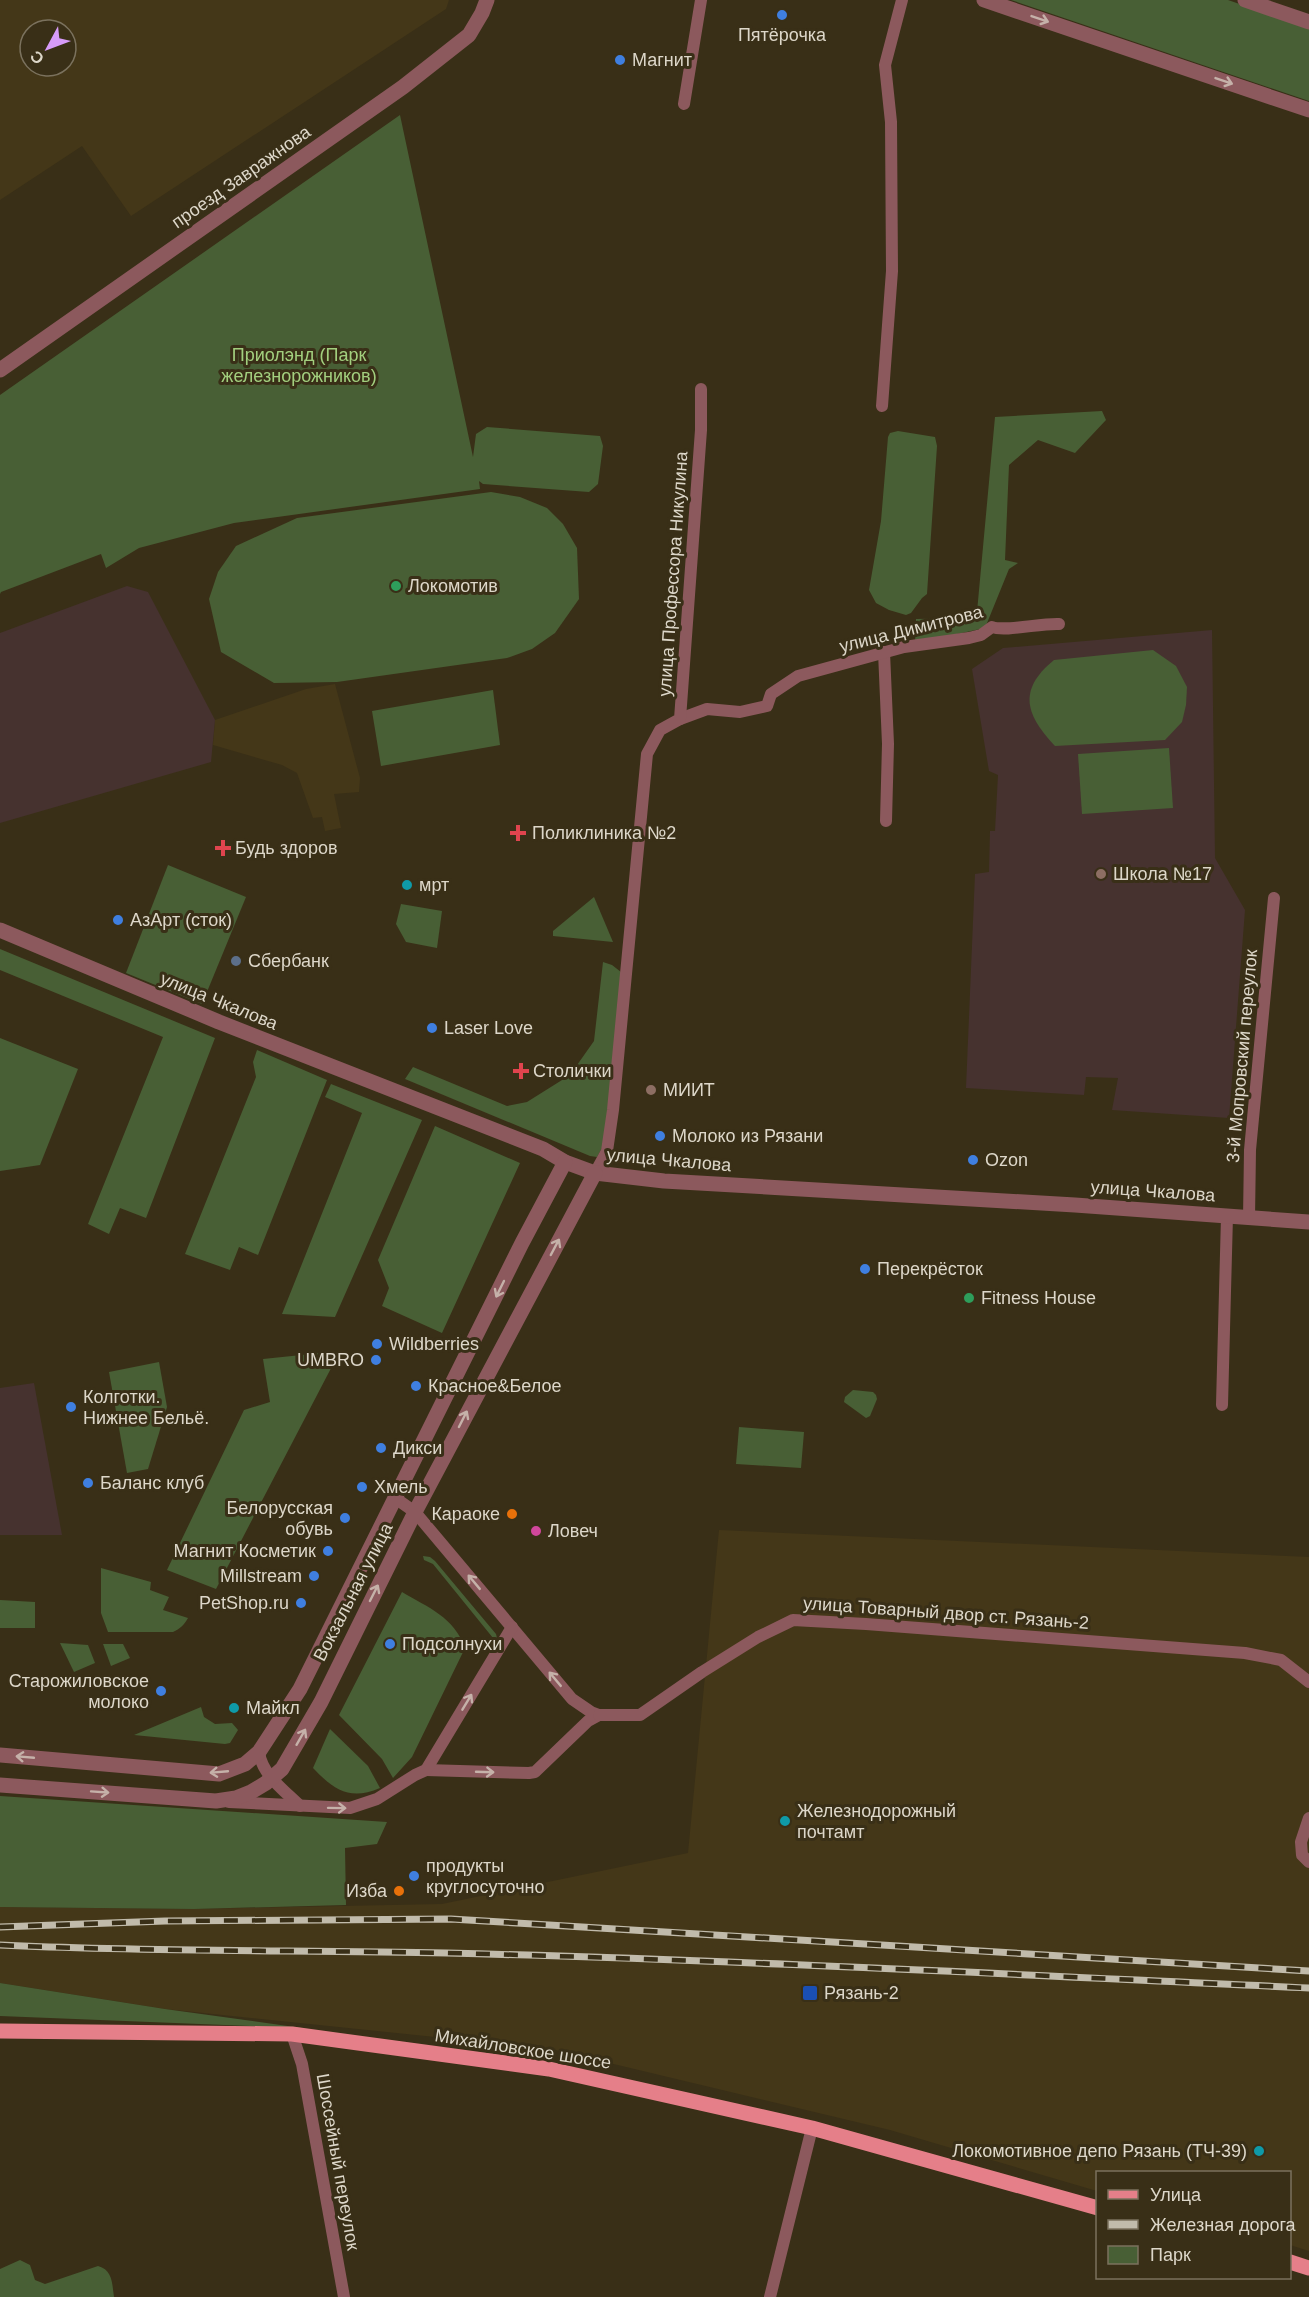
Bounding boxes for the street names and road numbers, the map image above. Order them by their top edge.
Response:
street label: проезд Завражнова [168,121,315,232]
street label: улица Профессора Никулина [654,450,692,697]
street label: улица Димитрова [837,601,986,656]
street label: 3-й Мопровский переулок [1223,948,1261,1164]
street label: улица Чкалова [157,968,282,1034]
street label: улица Чкалова [606,1145,733,1175]
street label: улица Чкалова [1090,1177,1217,1205]
street label: Вокзальная улица [309,1519,397,1664]
street label: улица Товарный двор ст. Рязань-2 [803,1593,1089,1633]
street label: Михайловское шоссе [433,2025,613,2073]
street label: Шоссейный переулок [313,2072,363,2252]

